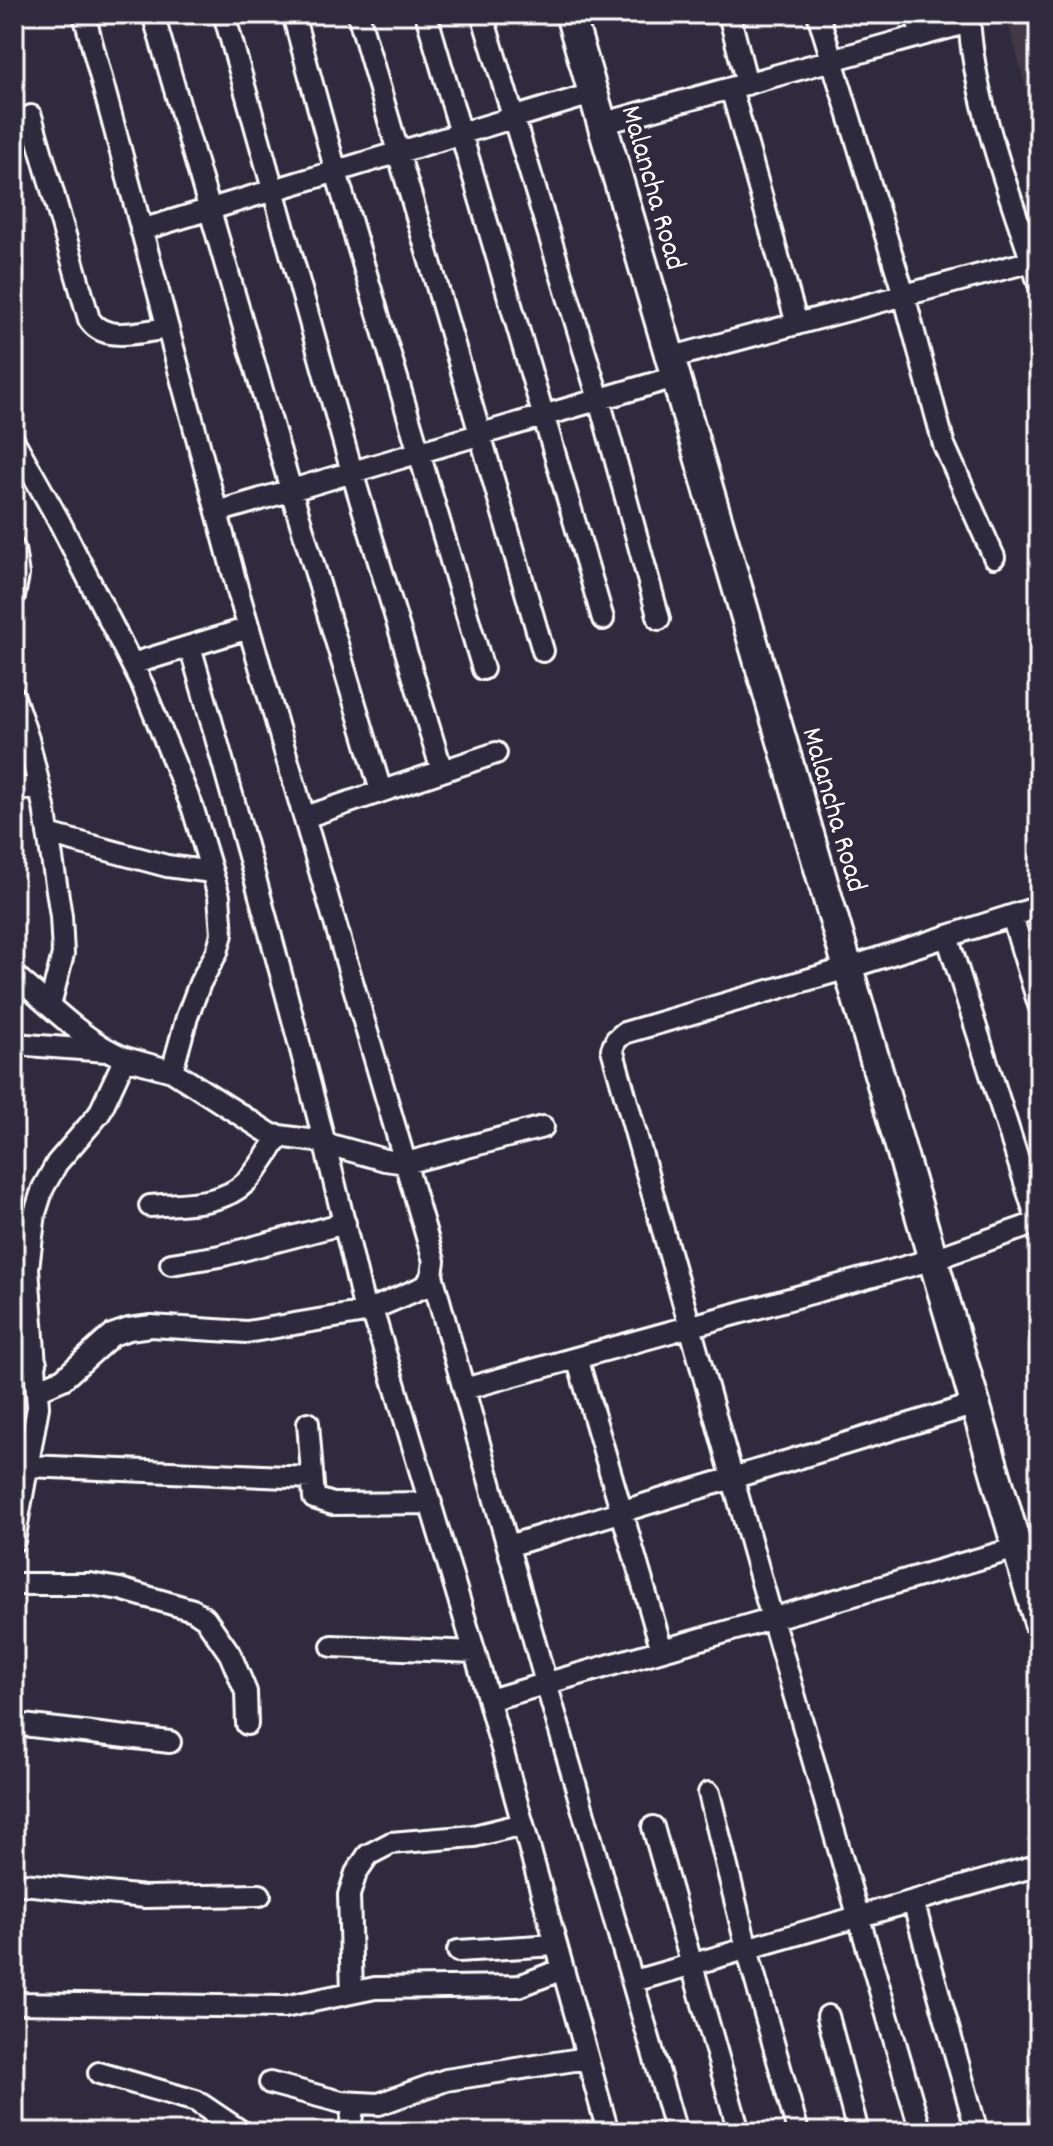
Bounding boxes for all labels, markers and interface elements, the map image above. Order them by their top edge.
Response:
street label: Malancha Road [607,101,695,276]
street label: Malancha Road [788,723,876,898]

